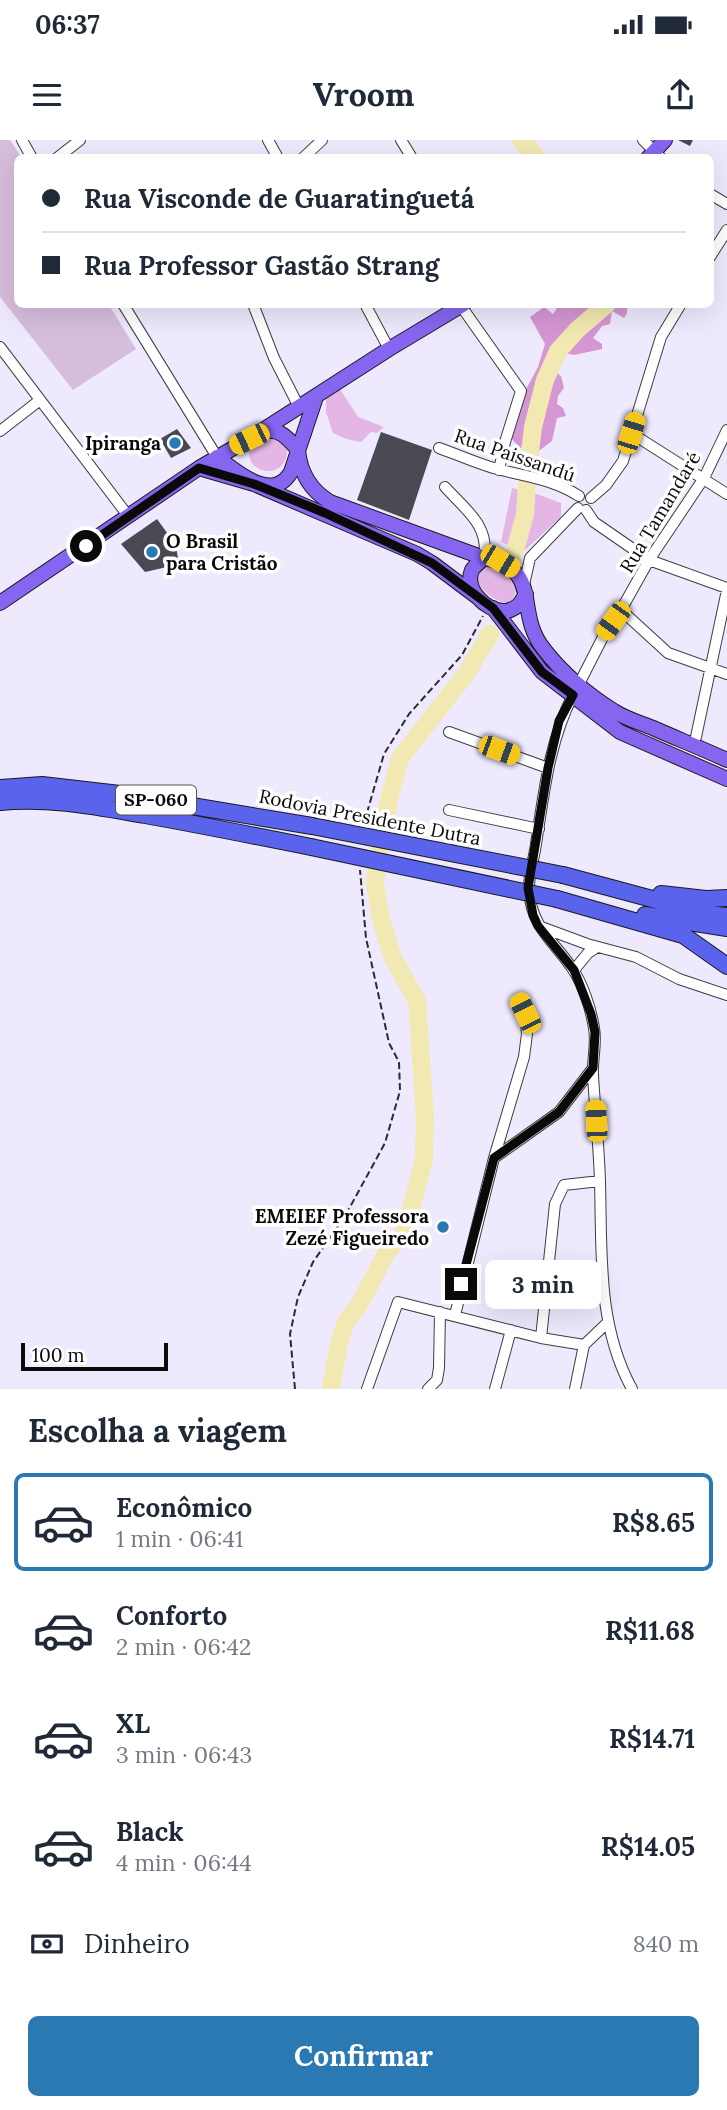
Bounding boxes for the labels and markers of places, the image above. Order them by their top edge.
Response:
place label: Ipiranga [85,431,161,455]
marker: Ipiranga [167,435,183,451]
place label: O Brasil para Cristão [166,529,278,575]
marker: O Brasil para Cristão [144,544,160,560]
place label: EMEIEF Professora Zezé Figueiredo [255,1204,429,1250]
marker: EMEIEF Professora Zezé Figueiredo [435,1219,451,1235]

